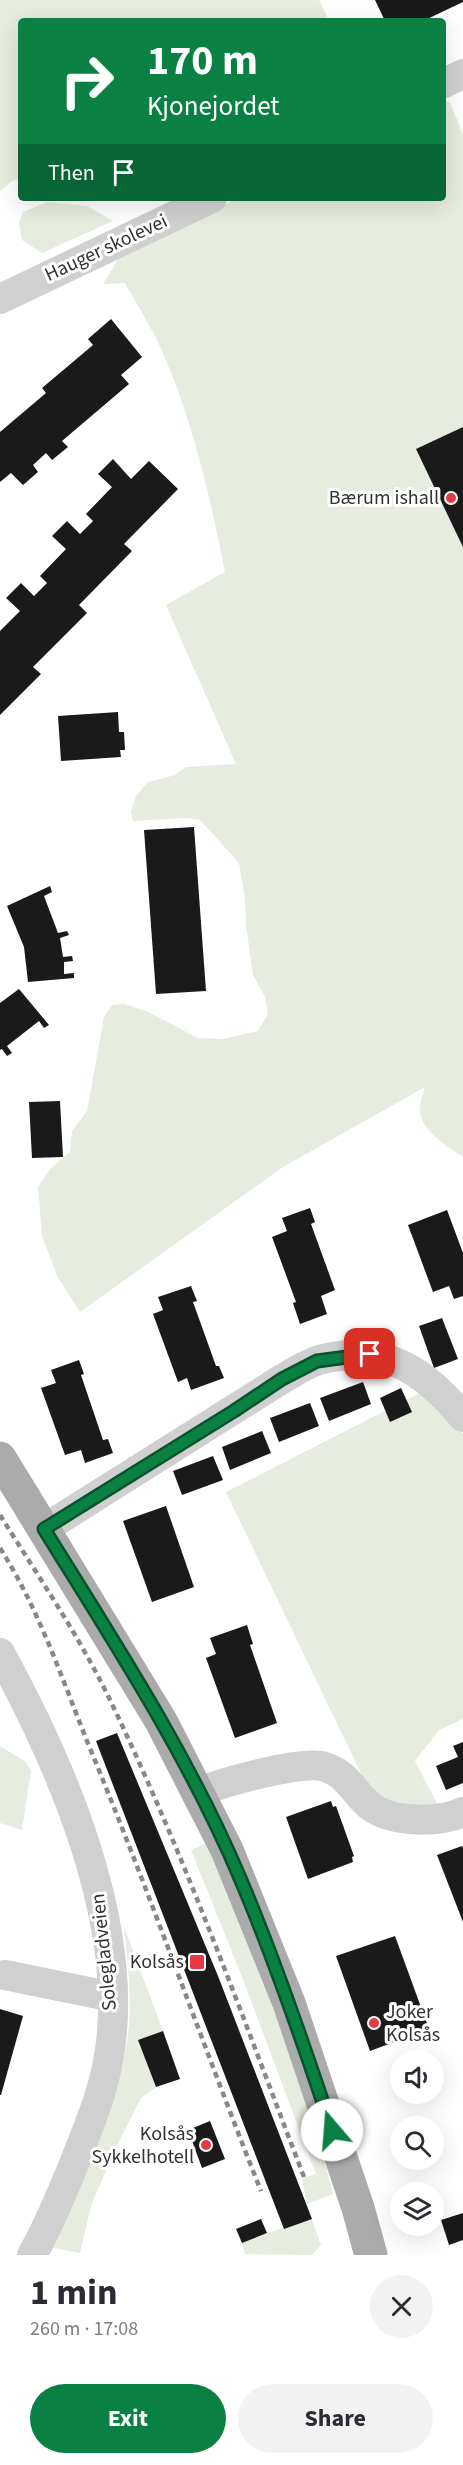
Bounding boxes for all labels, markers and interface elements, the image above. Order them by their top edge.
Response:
text: 170 m [147,31,258,91]
icon: right [48,42,126,120]
text: Kjonejordet [147,87,279,126]
icon: arrive [107,156,140,189]
text: Then [48,157,95,189]
street label: Hauger skolevei [40,207,172,289]
place label: Bærum ishall [329,484,439,512]
marker: Bærum ishall [444,491,458,505]
pin [344,1328,395,1379]
icon: arrive [353,1337,386,1370]
street label: Solegladveien [84,1892,124,2012]
place label: Kolsås [130,1948,184,1976]
marker: Kolsås [188,1953,206,1971]
place label: Joker Kolsås [386,1998,440,2049]
marker: Joker Kolsås [367,2016,381,2030]
map controls [390,2050,444,2236]
button: sound [390,2050,444,2104]
position arrow [300,2098,364,2162]
button: search [390,2116,444,2170]
place label: Kolsås Sykkelhotell [92,2120,194,2171]
marker: Kolsås Sykkelhotell [199,2138,213,2152]
button: layers [390,2182,444,2236]
text: 1 min [30,2267,118,2318]
button: close [370,2275,433,2338]
text: 260 m · 17:08 [30,2315,138,2343]
button: Exit [30,2384,226,2453]
button: Share [238,2384,433,2453]

